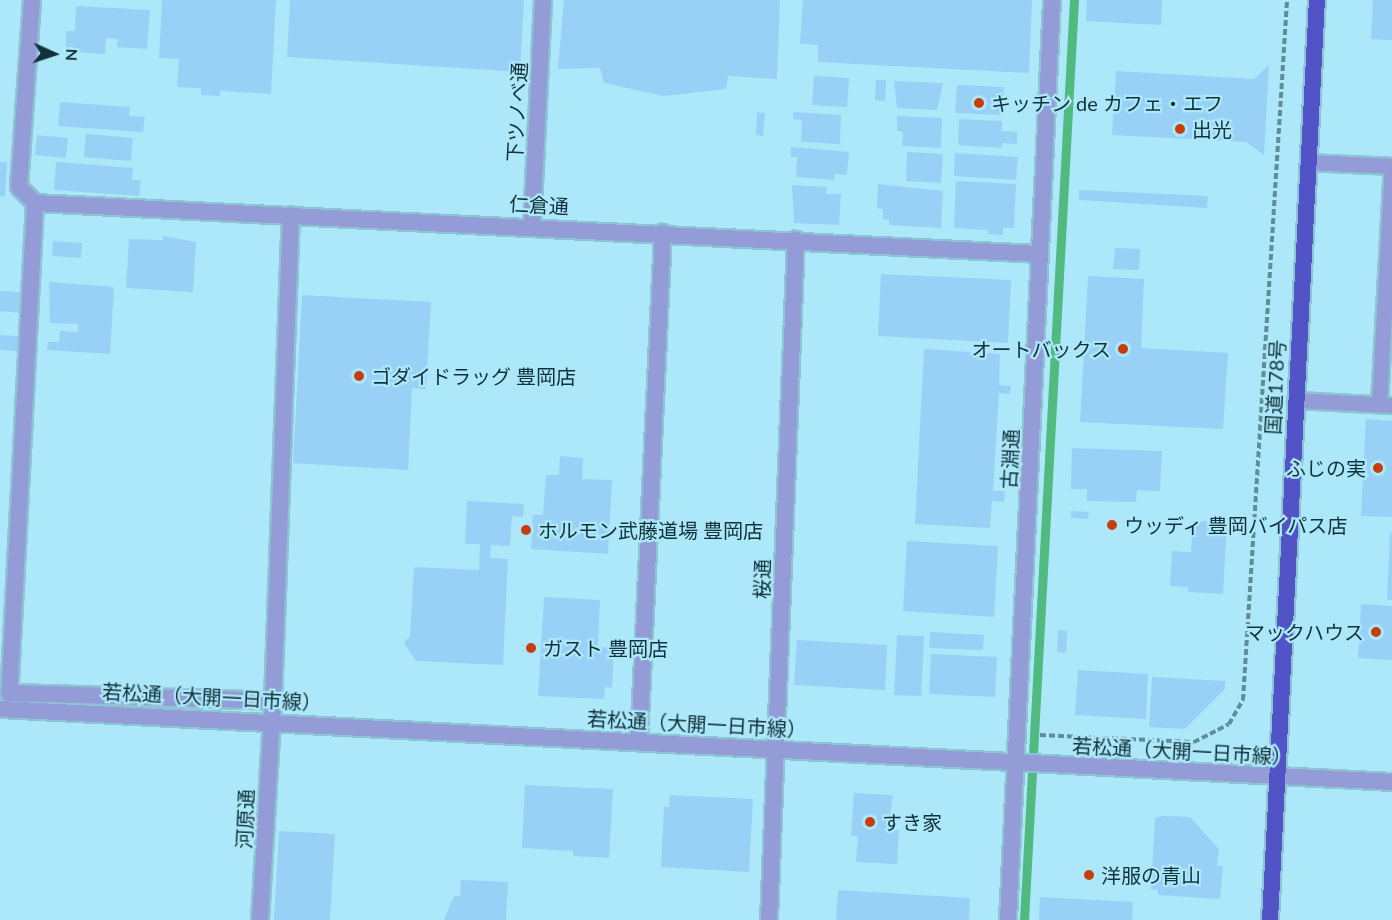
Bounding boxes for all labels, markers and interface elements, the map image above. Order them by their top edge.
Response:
north arrow [24,24,84,84]
text: N [63,48,82,62]
street label: 下ツノベ通 [502,61,532,163]
place label: キッチン de カフェ・エフ [991,91,1223,115]
marker: キッチン de カフェ・エフ [972,96,986,110]
place label: 出光 [1192,117,1232,141]
marker: 出光 [1173,122,1187,136]
street label: 仁倉通 [508,191,570,219]
place label: オートバックス [971,337,1111,361]
street label: 国道178号 [1261,339,1289,435]
marker: オートバックス [1116,342,1130,356]
place label: ゴダイドラッグ 豊岡店 [371,364,576,388]
marker: ゴダイドラッグ 豊岡店 [352,369,366,383]
street label: 古淵通 [996,428,1024,490]
place label: ふじの実 [1286,456,1366,480]
marker: ふじの実 [1371,461,1385,475]
place label: ウッディ 豊岡バイパス店 [1124,513,1349,537]
place label: ホルモン武藤道場 豊岡店 [538,518,763,542]
marker: ウッディ 豊岡バイパス店 [1105,518,1119,532]
marker: ホルモン武藤道場 豊岡店 [519,523,533,537]
street label: 桜通 [749,559,775,599]
place label: マックハウス [1244,620,1364,644]
marker: マックハウス [1369,625,1383,639]
place label: ガスト 豊岡店 [543,636,668,660]
marker: ガスト 豊岡店 [524,641,538,655]
street label: 若松通（大開一日市線） [102,679,322,715]
street label: 若松通（大開一日市線） [587,706,807,742]
street label: 若松通（大開一日市線） [1072,733,1292,769]
street label: 河原通 [231,788,259,850]
place label: すき家 [882,810,942,834]
marker: すき家 [863,815,877,829]
place label: 洋服の青山 [1101,863,1201,887]
marker: 洋服の青山 [1082,868,1096,882]

